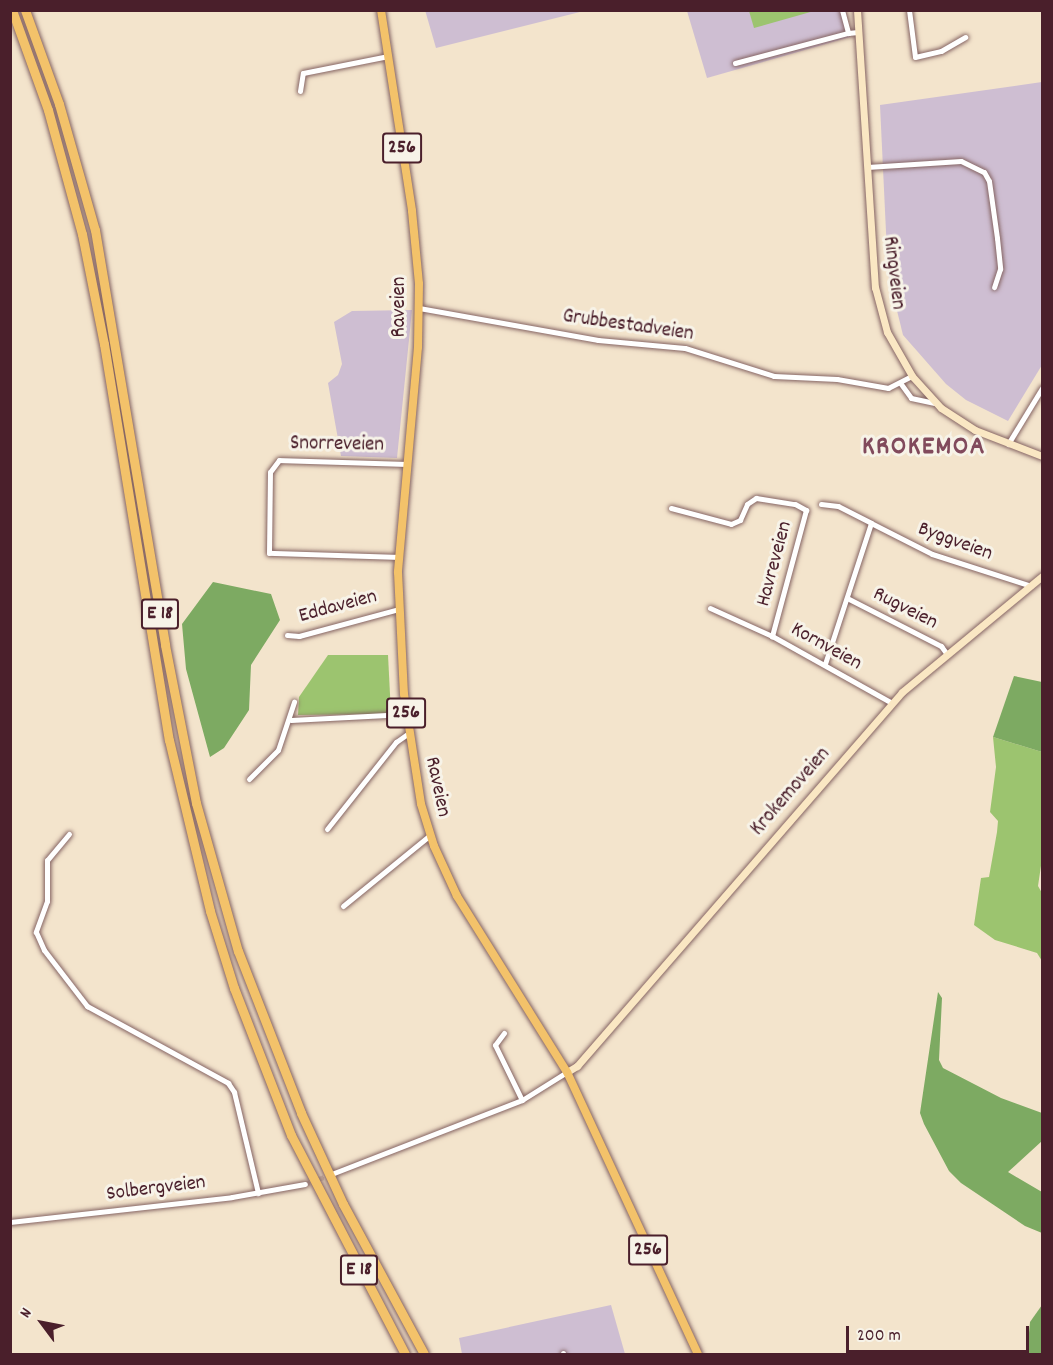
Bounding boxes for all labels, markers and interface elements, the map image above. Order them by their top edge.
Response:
road number: 256 [381,131,423,165]
street label: Ringveien [876,235,910,311]
street label: Raveien [387,277,413,337]
street label: Grubbestadveien [561,304,695,348]
street label: Snorreveien [290,432,384,458]
district label: KROKEMOA [862,432,986,464]
street label: Byggveien [914,517,996,567]
street label: Havreveien [752,519,798,609]
street label: Rugveien [868,582,942,636]
street label: Eddaveien [296,584,380,630]
road number: E 18 [140,597,180,631]
street label: Kornveien [786,617,866,677]
road number: 256 [385,696,427,730]
street label: Krokemoveien [746,743,836,841]
street label: Raveien [418,755,456,819]
street label: Solbergveien [105,1170,207,1208]
road number: 256 [627,1233,669,1267]
road number: E 18 [340,1253,378,1287]
north arrow [12,1293,72,1353]
text: N [14,1304,38,1323]
scale bar [849,1314,1032,1352]
text: 200 m [857,1324,901,1349]

